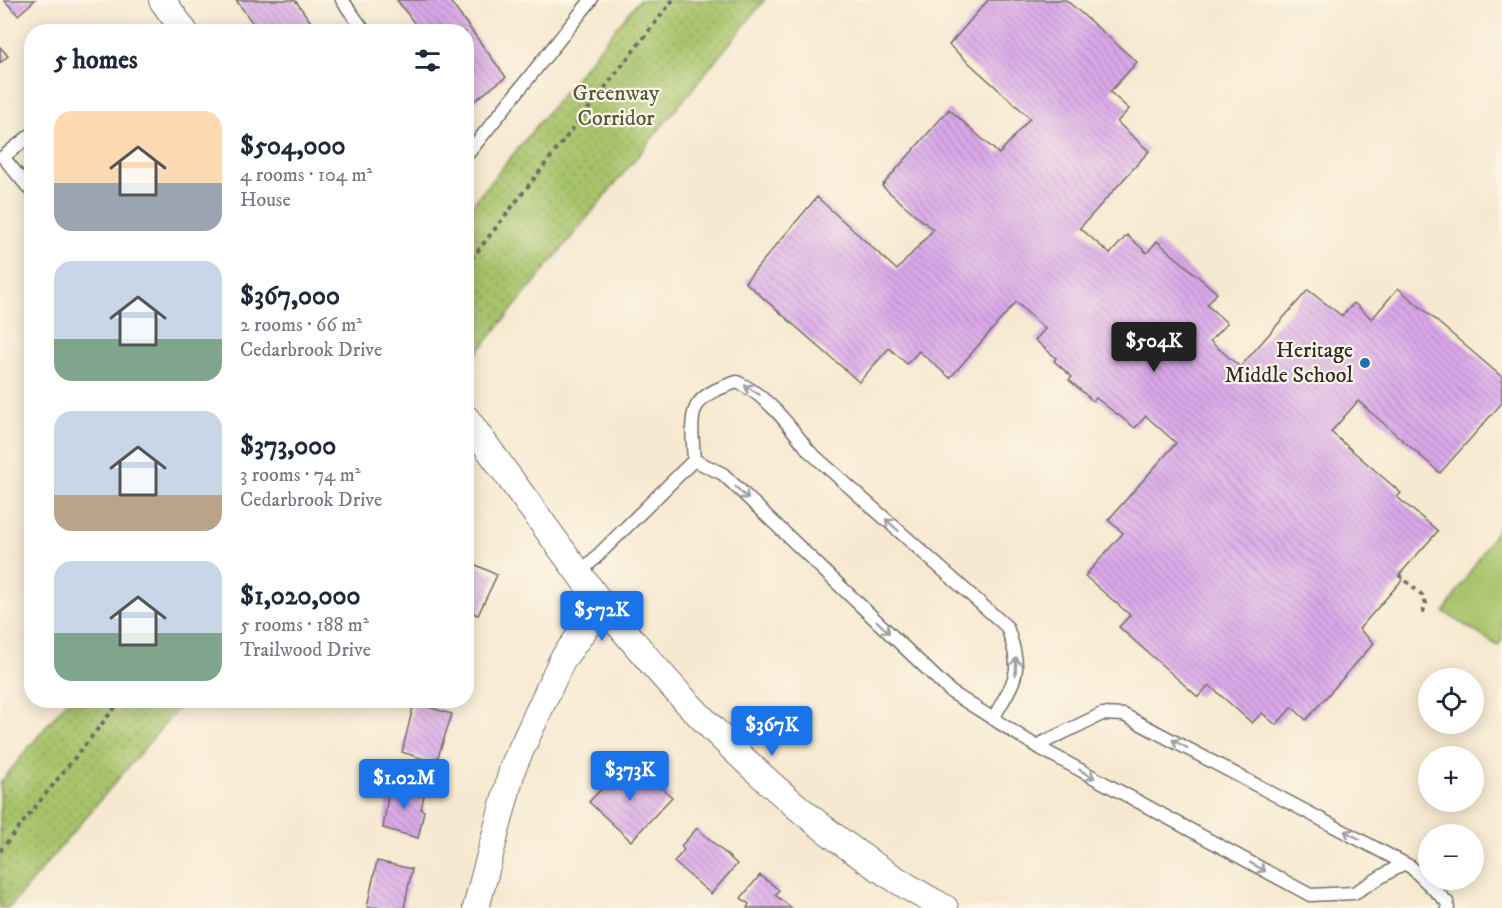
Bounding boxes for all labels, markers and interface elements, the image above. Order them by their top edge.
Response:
text: 5 homes [54,44,138,77]
icon: filters [411,44,444,77]
park label: Greenway Corridor [573,80,660,132]
text: $504,000 [240,130,346,163]
icon: home [102,135,174,207]
text: 4 rooms · 104 m² [240,163,372,188]
text: House [240,188,291,213]
text: $367,000 [240,280,340,313]
icon: home [102,285,174,357]
text: 2 rooms · 66 m² [240,313,362,338]
pin: $504K [1112,322,1196,373]
text: $504K [1125,329,1183,354]
place label: Heritage Middle School [1225,337,1353,389]
text: Cedarbrook Drive [240,338,382,363]
marker: Heritage Middle School [1358,356,1372,370]
one-way arrow [744,384,761,396]
text: $373,000 [240,430,336,463]
icon: home [102,435,174,507]
text: 3 rooms · 74 m² [240,463,361,488]
one-way arrow [734,485,749,500]
text: Cedarbrook Drive [240,488,382,513]
one-way arrow [884,518,900,531]
text: $1,020,000 [240,580,360,613]
icon: home [102,585,174,657]
pin: $572K [560,591,644,642]
text: $572K [574,598,630,623]
text: 5 rooms · 188 m² [240,613,369,638]
one-way arrow [875,620,890,634]
text: Trailwood Drive [240,638,371,663]
one-way arrow [1011,656,1022,676]
map controls [1418,668,1484,890]
button: locate [1418,668,1484,734]
pin: $367K [730,706,814,757]
text: $367K [745,713,799,738]
one-way arrow [1171,738,1189,750]
button: + [1418,746,1484,812]
pin: $373K [588,751,672,802]
text: $373K [605,758,655,783]
pin: $1.02M [355,759,453,810]
text: $1.02M [373,766,435,791]
one-way arrow [1078,768,1095,780]
button: − [1418,824,1484,890]
one-way arrow [1344,829,1362,841]
one-way arrow [1249,862,1267,873]

